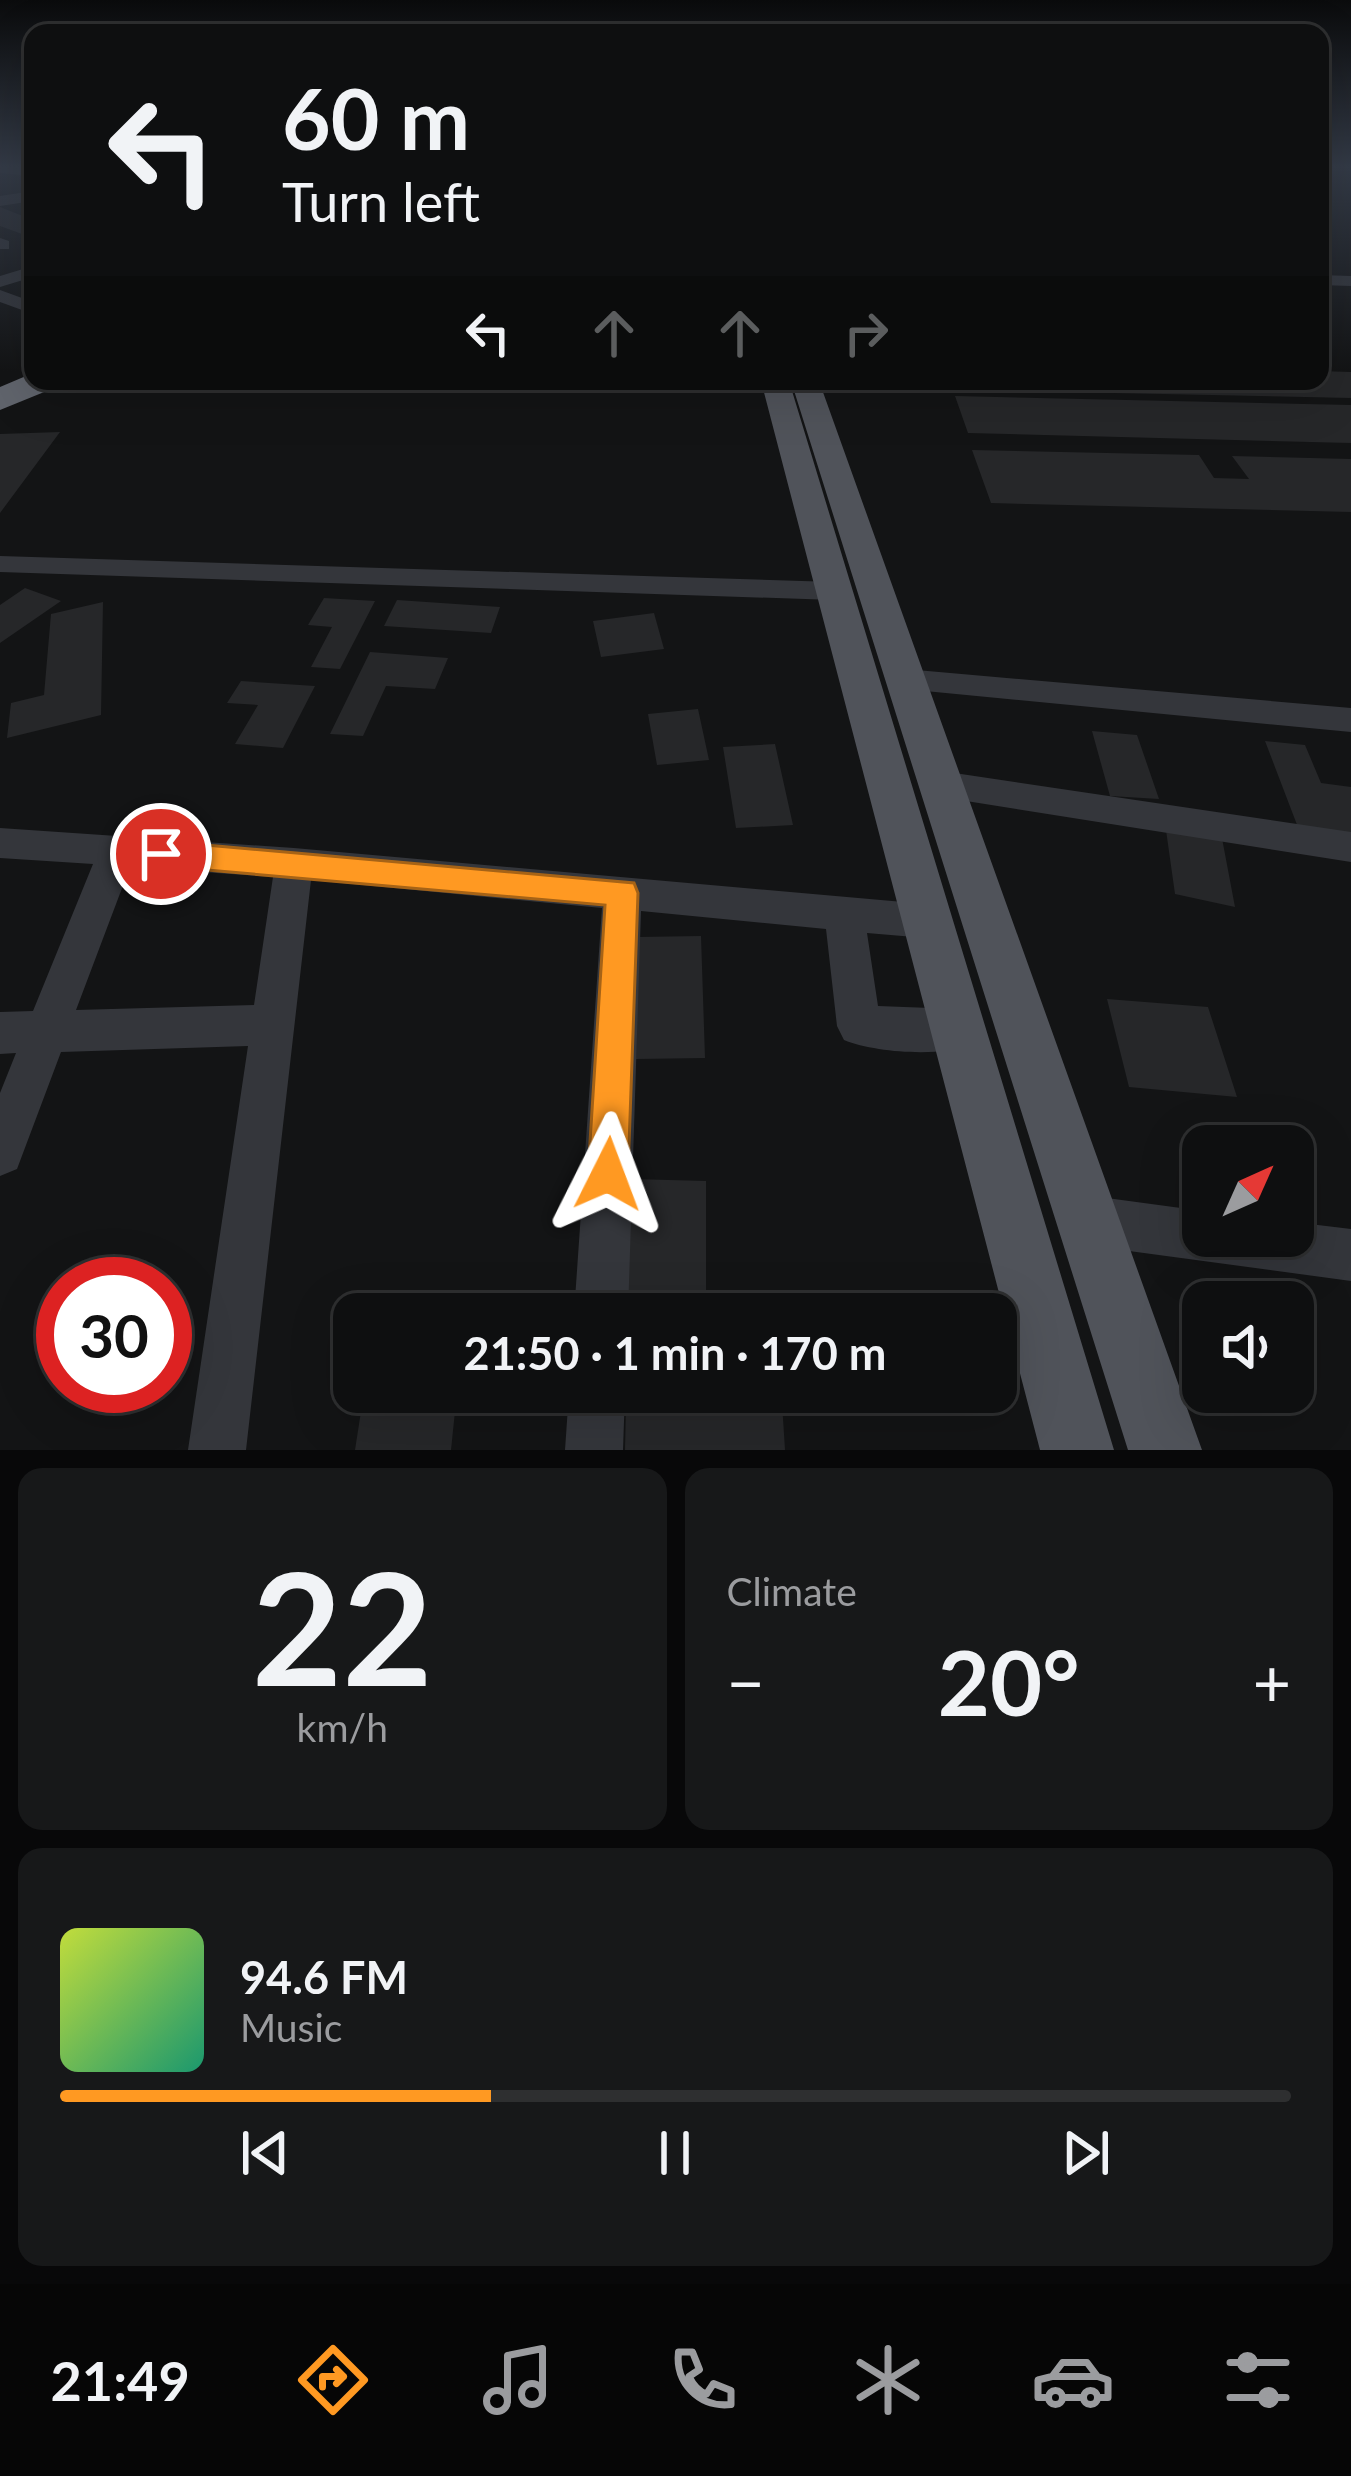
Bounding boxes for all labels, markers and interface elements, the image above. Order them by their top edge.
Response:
text: 60 m [282,67,470,168]
icon: left [84,72,240,228]
text: Turn left [282,169,480,234]
icon: left [455,300,521,366]
icon: ahead [581,300,647,366]
icon: ahead [707,300,773,366]
icon: right [833,300,899,366]
pin [110,803,212,905]
icon: arrive [128,821,194,887]
position arrow [545,1111,671,1237]
north arrow [1182,1125,1314,1257]
map controls [1182,1125,1314,1413]
speed limit sign: 30 [36,1257,192,1413]
button: sound [1182,1281,1314,1413]
text: 21:50 · 1 min · 170 m [464,1326,886,1380]
text: 22 [252,1532,433,1719]
text: Climate [727,1568,857,1614]
text: 20° [938,1627,1080,1735]
text: − [727,1642,765,1721]
text: + [1253,1642,1291,1721]
text: km/h [297,1704,388,1750]
text: 94.6 FM [240,1950,408,2004]
text: Music [240,2004,342,2050]
icon: previous [232,2120,298,2186]
icon: pause [642,2120,708,2186]
icon: next [1053,2120,1119,2186]
icon: directions [291,2338,375,2422]
icon: music [476,2338,560,2422]
icon: phone [661,2338,745,2422]
icon: climate [846,2338,930,2422]
icon: car [1031,2338,1115,2422]
icon: filters [1216,2338,1300,2422]
text: 21:49 [51,2348,190,2413]

